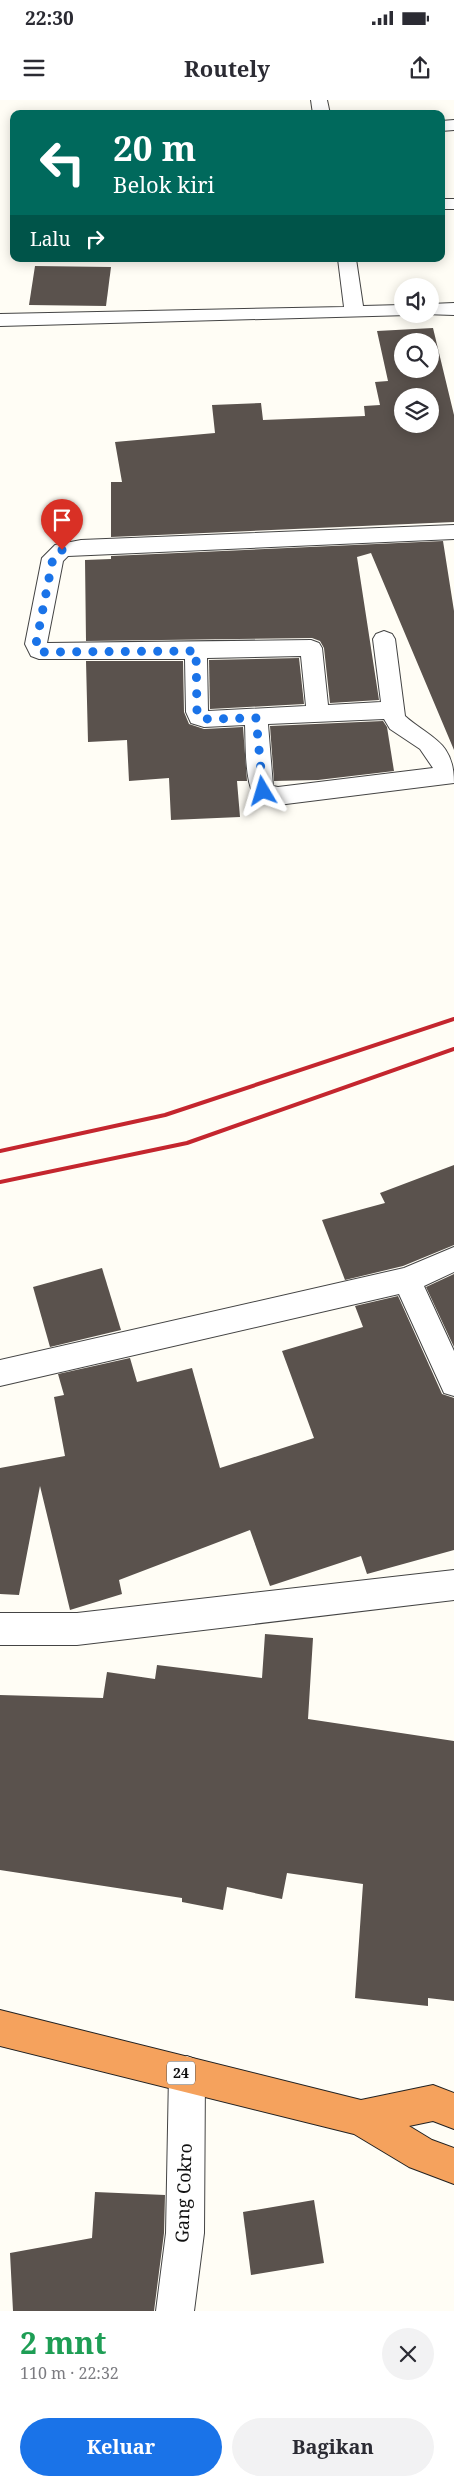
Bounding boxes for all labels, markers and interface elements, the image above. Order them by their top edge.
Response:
text: 22:30 [25,5,74,31]
text: Routely [184,53,270,83]
icon: menu [20,54,48,82]
icon: share [406,54,434,82]
text: 20 m [113,124,196,171]
icon: left [30,130,95,195]
text: Belok kiri [113,169,215,199]
icon: right [81,225,109,253]
text: Lalu [30,226,71,252]
map controls [394,278,439,433]
button: sound [394,278,439,323]
button: search [394,333,439,378]
button: layers [394,388,439,433]
pin [41,499,83,550]
icon: arrive [48,506,76,534]
position arrow [236,764,288,816]
road number: 24 [167,2062,195,2085]
street label: Gang Cokro [169,2143,197,2243]
text: 2 mnt [20,2322,107,2363]
button: close [382,2328,434,2380]
text: 110 m · 22:32 [20,2362,119,2384]
button: Keluar [20,2418,222,2476]
button: Bagikan [232,2418,434,2476]

